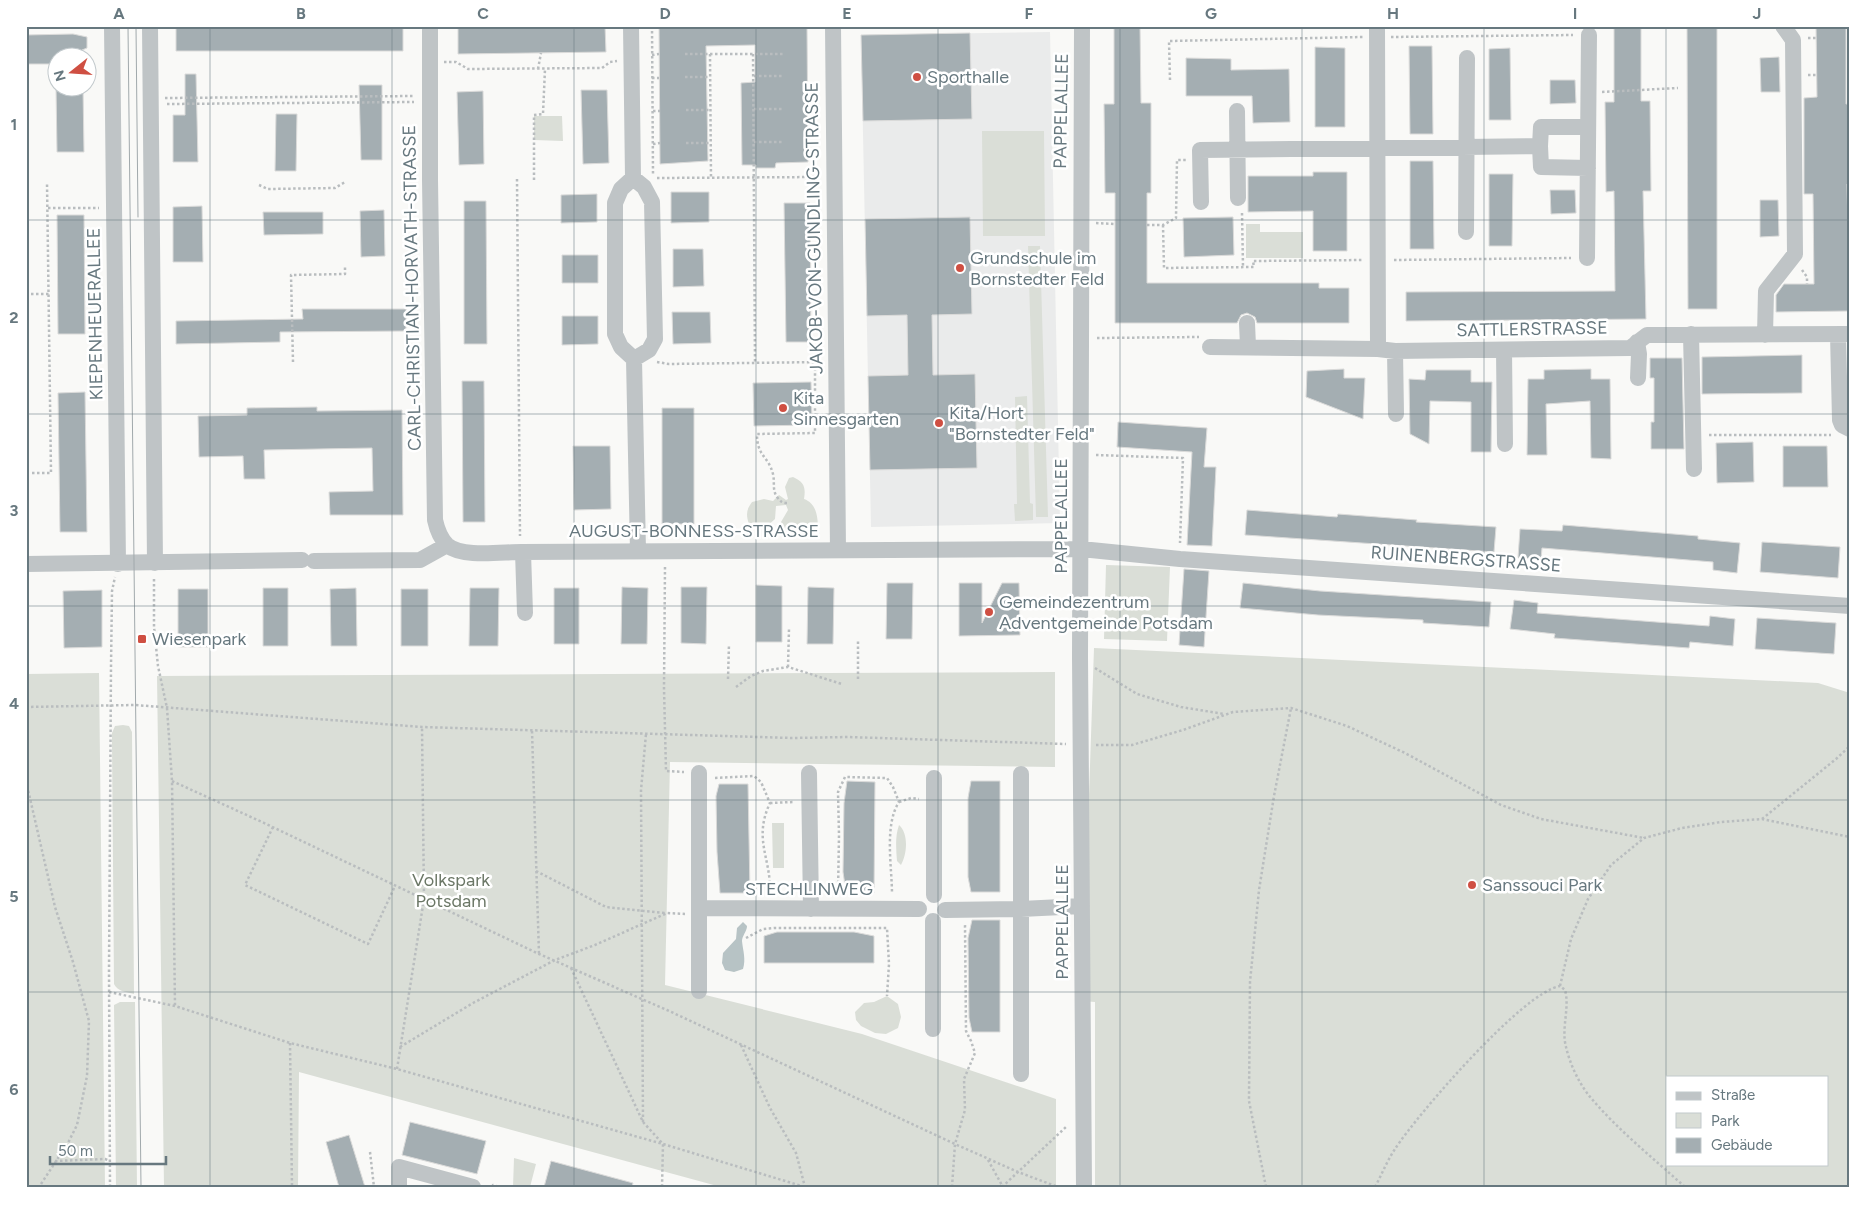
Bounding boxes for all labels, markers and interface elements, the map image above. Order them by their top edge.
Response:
text: A [113,4,125,23]
text: B [296,4,306,23]
text: C [477,4,489,23]
text: D [659,4,671,23]
text: E [842,4,852,23]
text: F [1025,4,1034,23]
text: G [1205,4,1217,23]
text: H [1387,4,1399,23]
text: I [1573,4,1577,23]
text: J [1753,4,1761,23]
north arrow [48,48,98,98]
street label: PAPPELALLEE [1049,53,1073,169]
place label: Sporthalle [927,66,1009,88]
text: N [50,68,70,83]
marker: Sporthalle [911,71,923,83]
street label: JAKOB-VON-GUNDLING-STRASSE [800,82,828,374]
text: 1 [11,115,17,134]
street label: CARL-CHRISTIAN-HORVATH-STRASSE [398,125,426,451]
street label: KIEPENHEUERALLEE [82,228,108,400]
place label: Grundschule im Bornstedter Feld [970,247,1104,290]
marker: Grundschule im Bornstedter Feld [954,262,966,274]
text: 2 [9,308,19,327]
street label: SATTLERSTRASSE [1456,317,1608,341]
place label: Kita Sinnesgarten [793,387,899,430]
marker: Kita Sinnesgarten [777,402,789,414]
place label: Kita/Hort "Bornstedter Feld" [949,402,1095,445]
marker: Kita/Hort "Bornstedter Feld" [933,417,945,429]
street label: PAPPELALLEE [1050,458,1072,574]
text: 3 [10,501,19,520]
street label: AUGUST-BONNESS-STRASSE [569,520,819,542]
street label: RUINENBERGSTRASSE [1370,541,1562,577]
place label: Gemeindezentrum Adventgemeinde Potsdam [999,591,1213,634]
marker: Gemeindezentrum Adventgemeinde Potsdam [983,606,995,618]
place label: Wiesenpark [152,628,246,650]
marker: Wiesenpark [136,633,148,645]
text: 4 [9,694,19,713]
street label: PAPPELALLEE [1051,864,1073,980]
park label: Volkspark Potsdam [412,869,490,912]
place label: Sanssouci Park [1482,874,1602,896]
street label: STECHLINWEG [745,878,873,900]
marker: Sanssouci Park [1466,879,1478,891]
text: 5 [9,887,19,906]
legend [1666,1076,1828,1166]
text: 6 [9,1080,19,1099]
text: Straße [1711,1086,1755,1104]
text: Park [1711,1112,1740,1130]
scale bar [50,1133,166,1165]
text: Gebäude [1711,1136,1772,1154]
text: 50 m [58,1142,93,1160]

